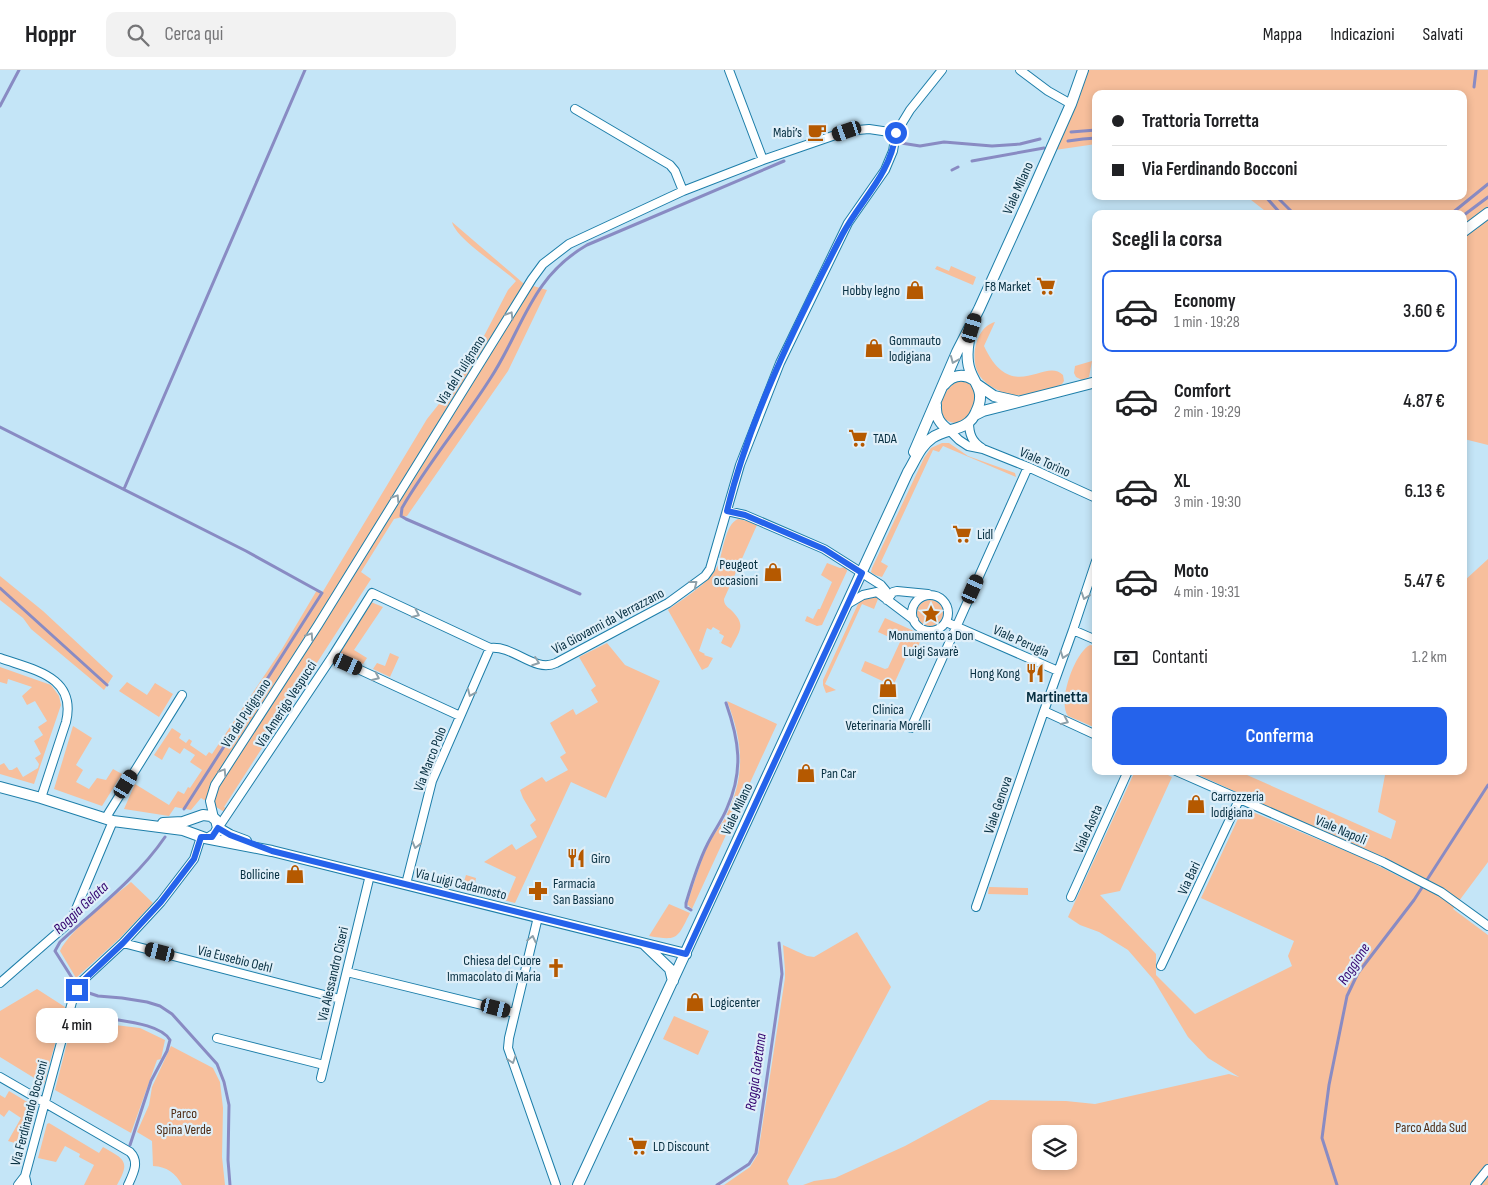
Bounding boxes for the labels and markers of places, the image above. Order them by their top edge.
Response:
cafe icon: Mabi’s [806,121,828,143]
place label: Mabi’s [773,124,802,141]
supermarket icon: F8 Market [1035,275,1057,297]
place label: F8 Market [985,278,1031,295]
shop icon: Hobby legno [904,279,926,301]
place label: Hobby legno [842,282,900,299]
place label: Gommauto lodigiana [889,332,941,365]
shop icon: Gommauto lodigiana [863,337,885,359]
supermarket icon: TADA [847,427,869,449]
place label: TADA [873,430,898,447]
supermarket icon: Lidl [951,523,973,545]
place label: Lidl [977,526,993,543]
place label: Peugeot occasioni [714,556,758,589]
shop icon: Peugeot occasioni [762,561,784,583]
place icon: Monumento a Don Luigi Savarè [920,603,942,625]
place label: Monumento a Don Luigi Savarè [888,627,974,660]
restaurant icon: Hong Kong [1024,662,1046,684]
place label: Hong Kong [970,665,1020,682]
shop icon: Clinica Veterinaria Morelli [877,677,899,699]
place label: Clinica Veterinaria Morelli [845,701,931,734]
shop icon: Pan Car [795,762,817,784]
place label: Pan Car [821,765,856,782]
place label: Carrozzeria lodigiana [1211,788,1264,821]
shop icon: Carrozzeria lodigiana [1185,793,1207,815]
restaurant icon: Giro [565,847,587,869]
place label: Giro [591,850,610,867]
shop icon: Bollicine [284,863,306,885]
place label: Bollicine [240,866,280,883]
place label: Farmacia San Bassiano [553,875,614,908]
pharmacy icon: Farmacia San Bassiano [527,880,549,902]
place label: Chiesa del Cuore Immacolato di Maria [447,952,541,985]
church icon: Chiesa del Cuore Immacolato di Maria [545,957,567,979]
shop icon: Logicenter [684,991,706,1013]
place label: Logicenter [710,994,760,1011]
supermarket icon: LD Discount [627,1135,649,1157]
place label: LD Discount [653,1138,709,1155]

